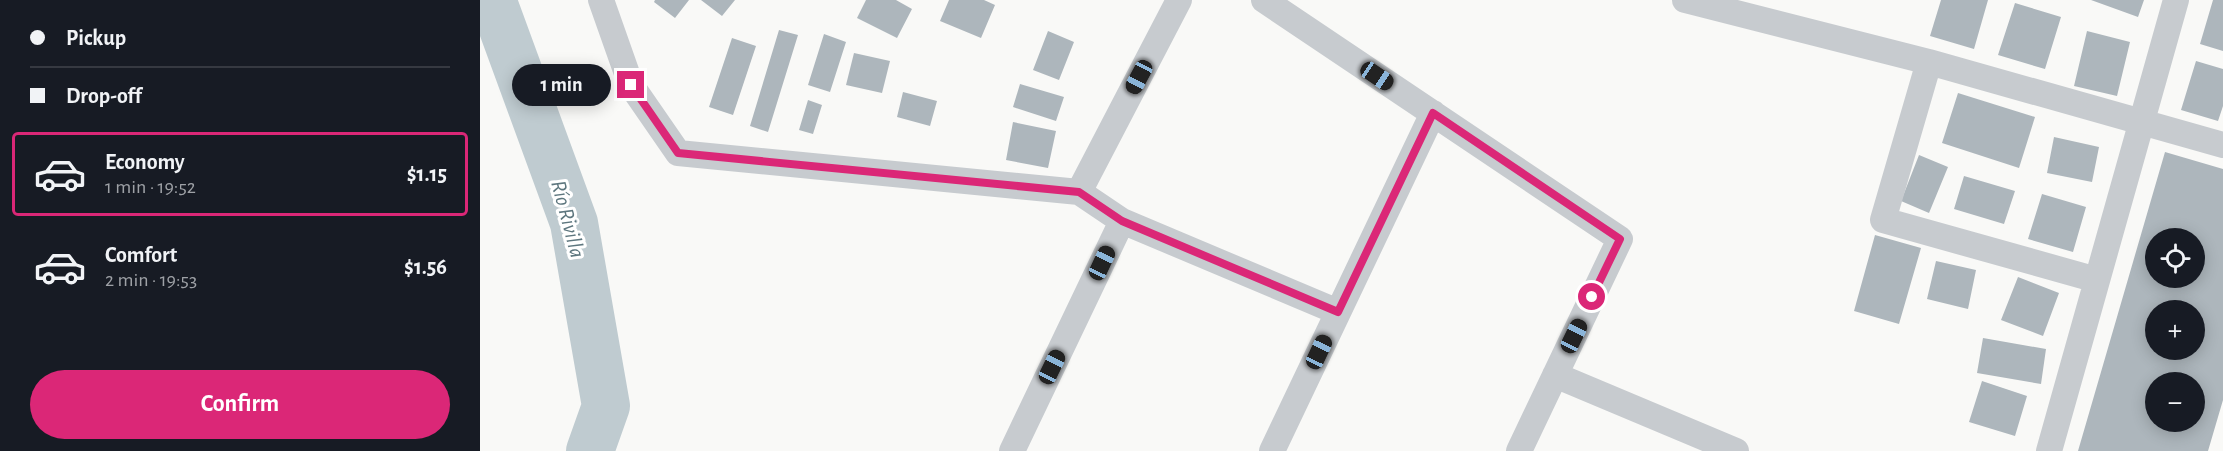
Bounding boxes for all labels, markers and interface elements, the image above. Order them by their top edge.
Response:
text: Pickup [66,27,126,49]
car [1123,57,1155,97]
car [1357,58,1397,94]
callout: 1 min [511,64,610,106]
route end [617,71,644,98]
text: 1 min [540,75,583,95]
text: Drop-off [66,85,142,107]
icon: car [33,147,87,201]
text: Economy [105,151,185,173]
text: $1.15 [407,163,447,185]
text: 1 min · 19:52 [105,177,196,197]
water label: Río Rivilla [547,178,589,260]
map controls [2145,228,2205,432]
button: locate [2145,228,2205,288]
icon: car [33,240,87,294]
car [1086,243,1118,283]
text: Comfort [105,244,177,266]
text: $1.56 [404,256,447,278]
text: 2 min · 19:53 [105,270,197,290]
route start [1578,283,1605,310]
button: + [2145,300,2205,360]
car [1558,316,1590,356]
car [1303,332,1335,372]
car [1036,347,1068,387]
button: Confirm [30,370,450,439]
button: − [2145,372,2205,432]

